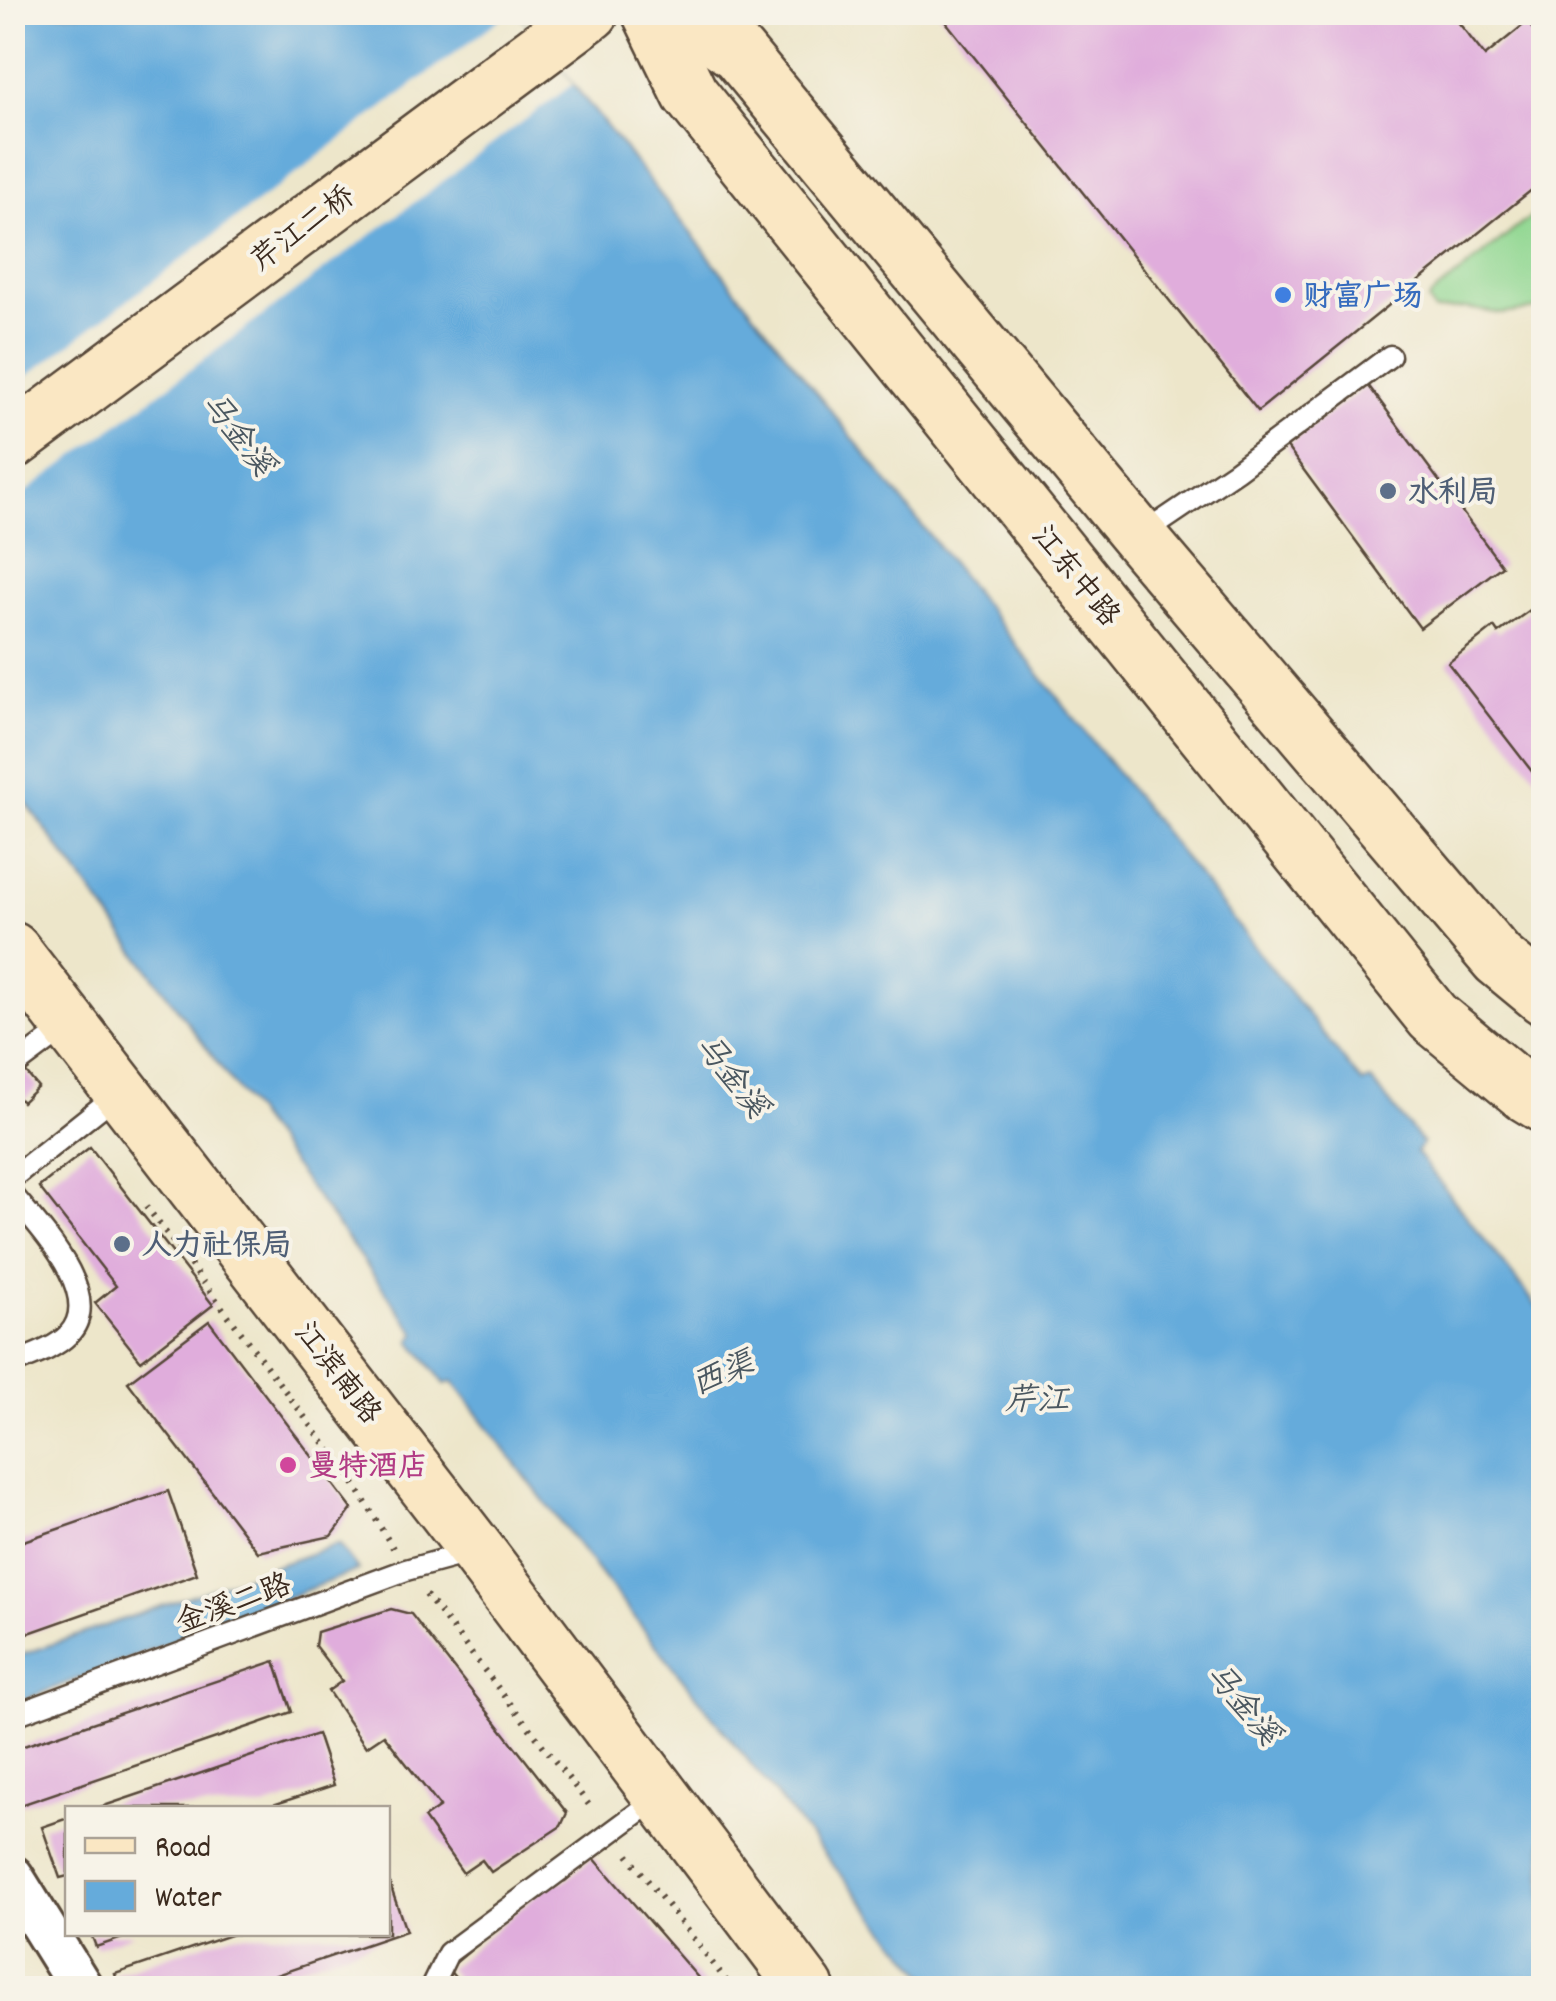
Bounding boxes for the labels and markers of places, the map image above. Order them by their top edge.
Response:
place label: 财富广场 [1303,278,1423,321]
marker: 财富广场 [1272,284,1294,306]
place label: 水利局 [1408,474,1498,517]
marker: 水利局 [1377,480,1399,502]
place label: 人力社保局 [142,1227,292,1270]
marker: 人力社保局 [111,1233,133,1255]
place label: 曼特酒店 [308,1448,428,1491]
marker: 曼特酒店 [277,1454,299,1476]

